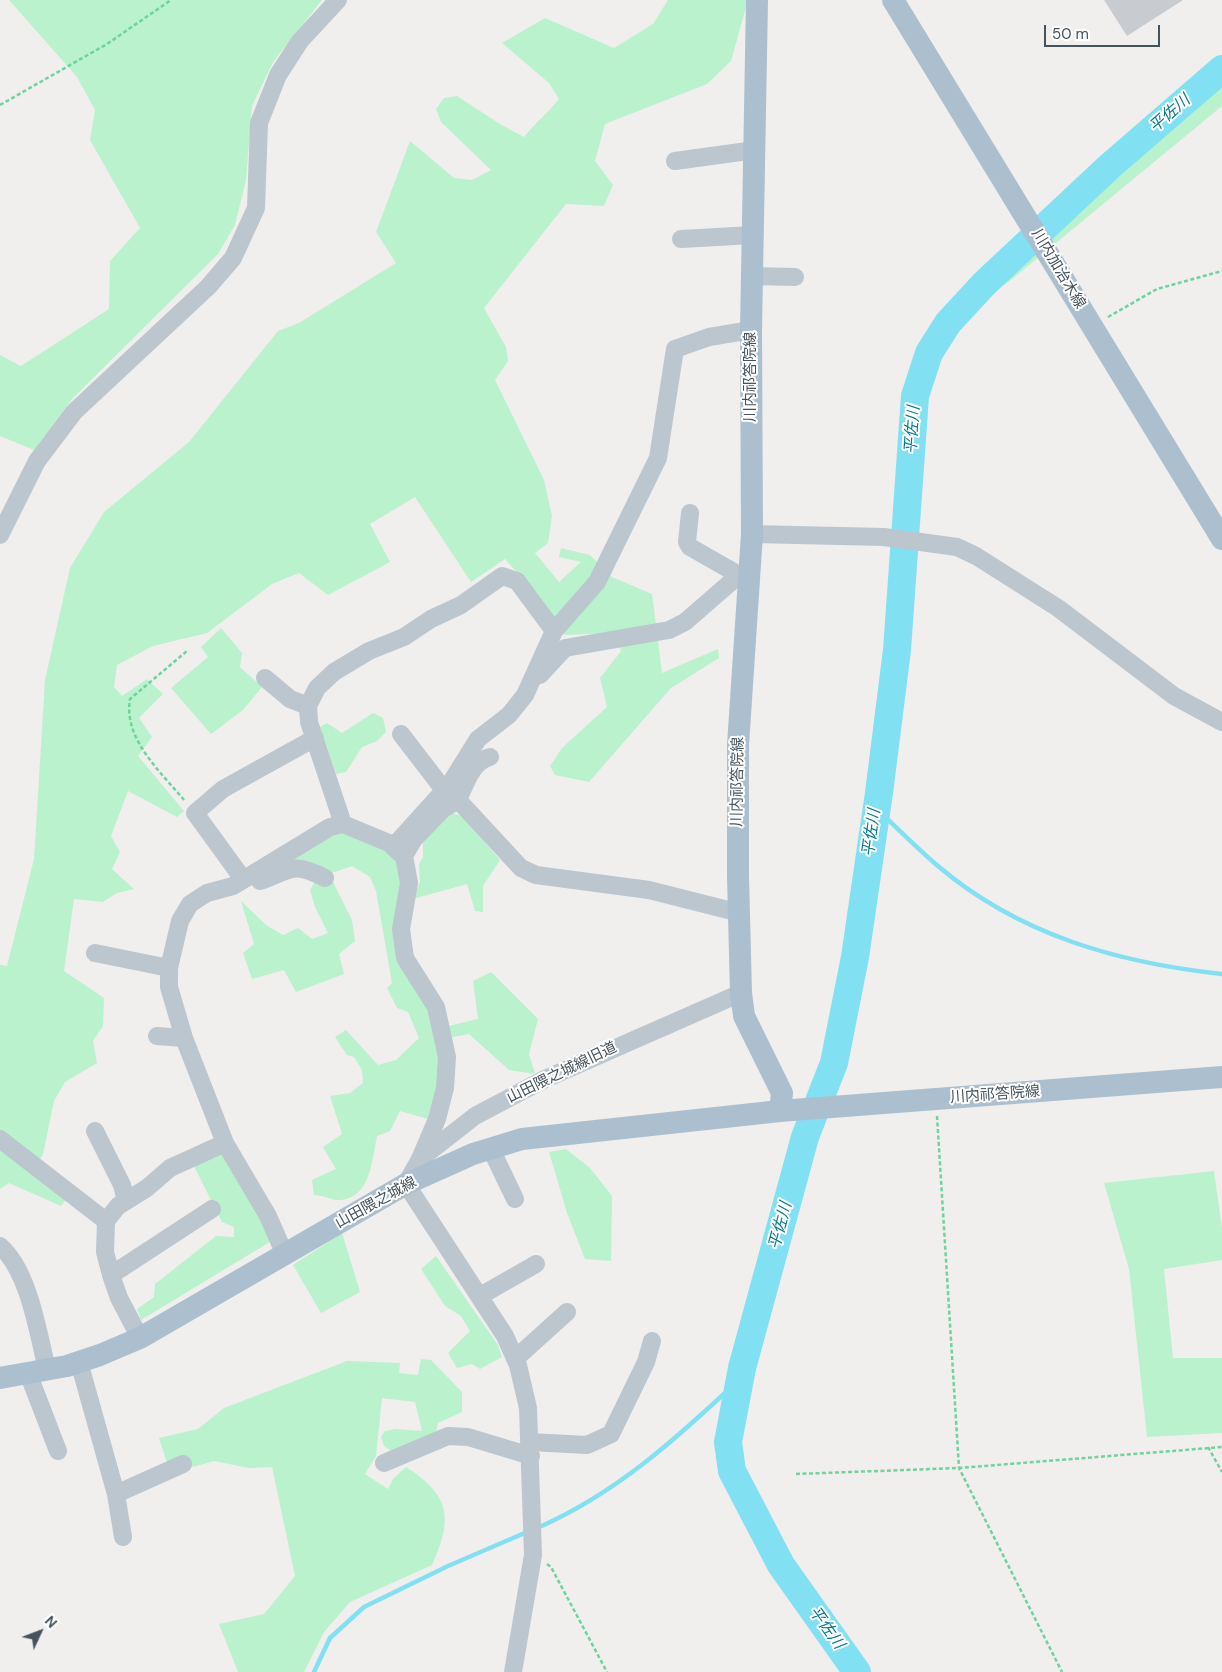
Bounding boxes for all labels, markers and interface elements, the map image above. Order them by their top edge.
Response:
scale bar [1047,15,1163,47]
text: 50 m [1052,24,1089,44]
water label: 平佐川 [1146,91,1194,137]
street label: 川内加治木線 [1027,226,1089,312]
street label: 川内祁答院線 [742,332,760,422]
water label: 平佐川 [902,405,924,455]
street label: 川内祁答院線 [728,737,748,827]
water label: 平佐川 [859,808,885,858]
street label: 山田隈之城線旧道 [504,1039,620,1107]
street label: 川内祁答院線 [949,1083,1041,1107]
street label: 山田隈之城線 [332,1173,420,1233]
water label: 平佐川 [766,1200,796,1252]
water label: 平佐川 [804,1603,848,1653]
north arrow [15,1607,65,1657]
text: N [41,1612,61,1632]

